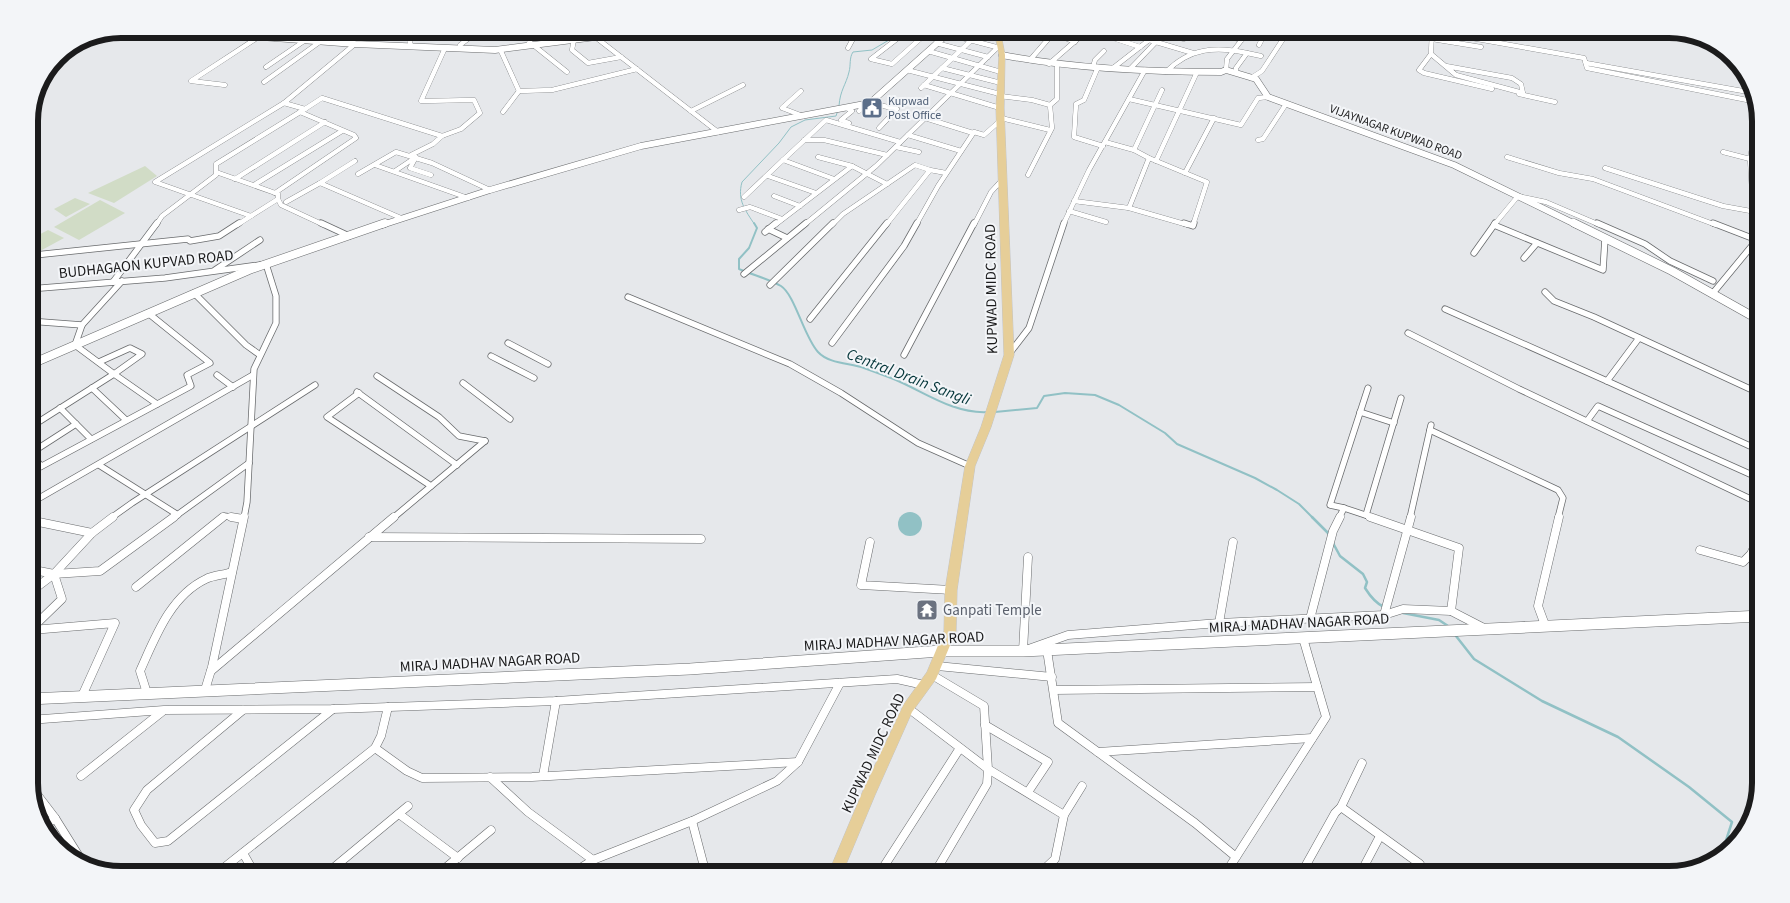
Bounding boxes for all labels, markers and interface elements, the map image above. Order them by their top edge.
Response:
place label: Kupwad Post Office [888,93,941,124]
public building icon: Kupwad Post Office [860,96,884,120]
street label: VIJAYNAGAR KUPWAD ROAD [1327,101,1465,164]
street label: KUPWAD MIDC ROAD [980,224,1003,354]
street label: BUDHAGAON KUPVAD ROAD [58,245,234,284]
water label: Central Drain Sangli [843,343,974,411]
temple icon: Ganpati Temple [915,598,939,622]
place label: Ganpati Temple [943,600,1042,621]
street label: MIRAJ MADHAV NAGAR ROAD [1208,608,1390,639]
street label: MIRAJ MADHAV NAGAR ROAD [803,626,985,657]
street label: MIRAJ MADHAV NAGAR ROAD [399,647,581,678]
street label: KUPWAD MIDC ROAD [836,690,910,817]

